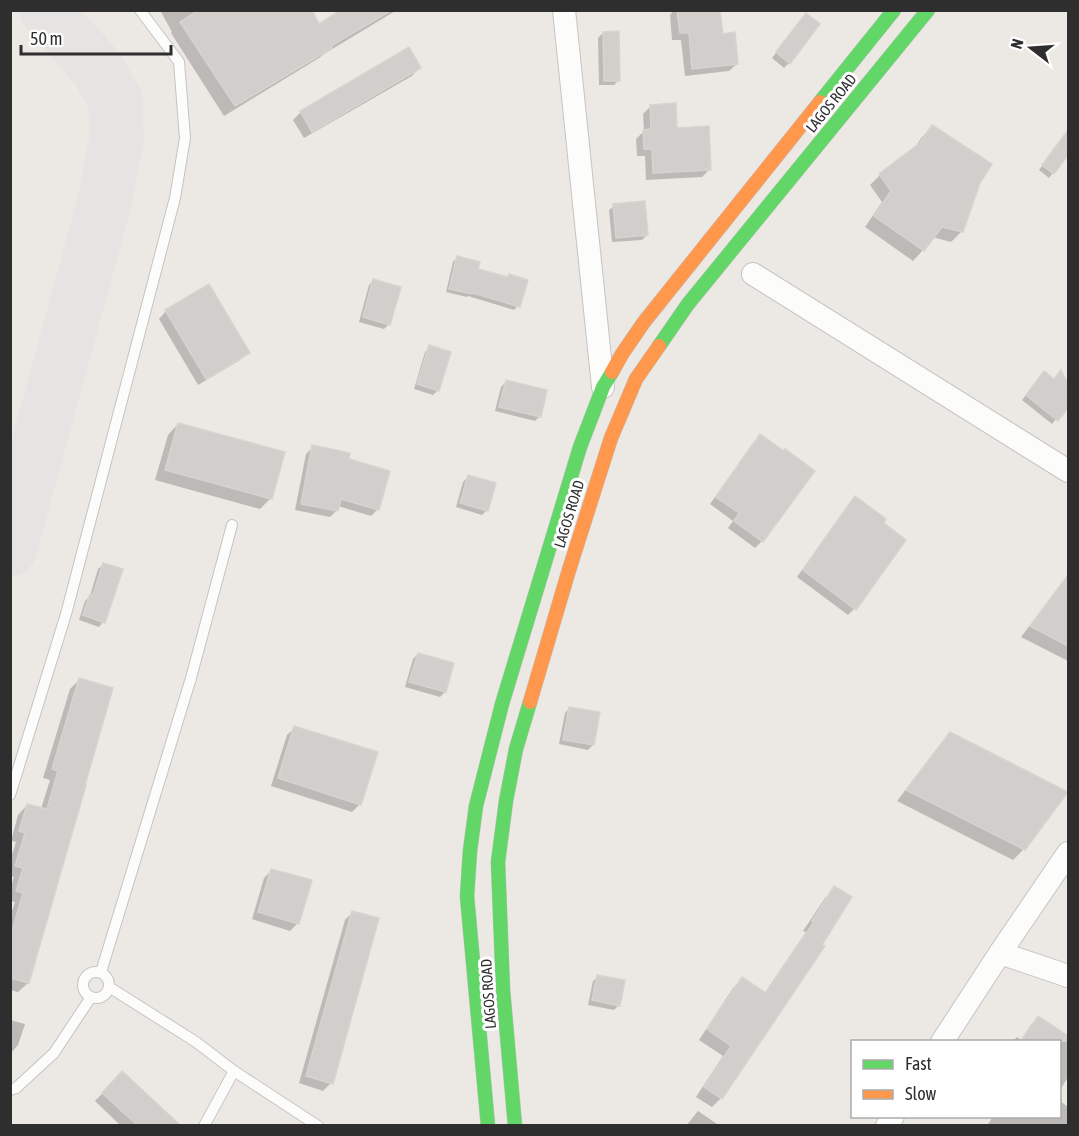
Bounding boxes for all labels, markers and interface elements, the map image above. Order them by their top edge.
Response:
scale bar [21,18,171,56]
north arrow [1001,18,1061,78]
text: 50 m [30,28,62,49]
text: N [1007,36,1027,51]
street label: LAGOS ROAD [802,70,860,136]
street label: LAGOS ROAD [551,478,587,550]
street label: LAGOS ROAD [477,958,499,1030]
legend [851,1040,1061,1118]
text: Fast [905,1053,932,1074]
text: Slow [905,1083,936,1104]

